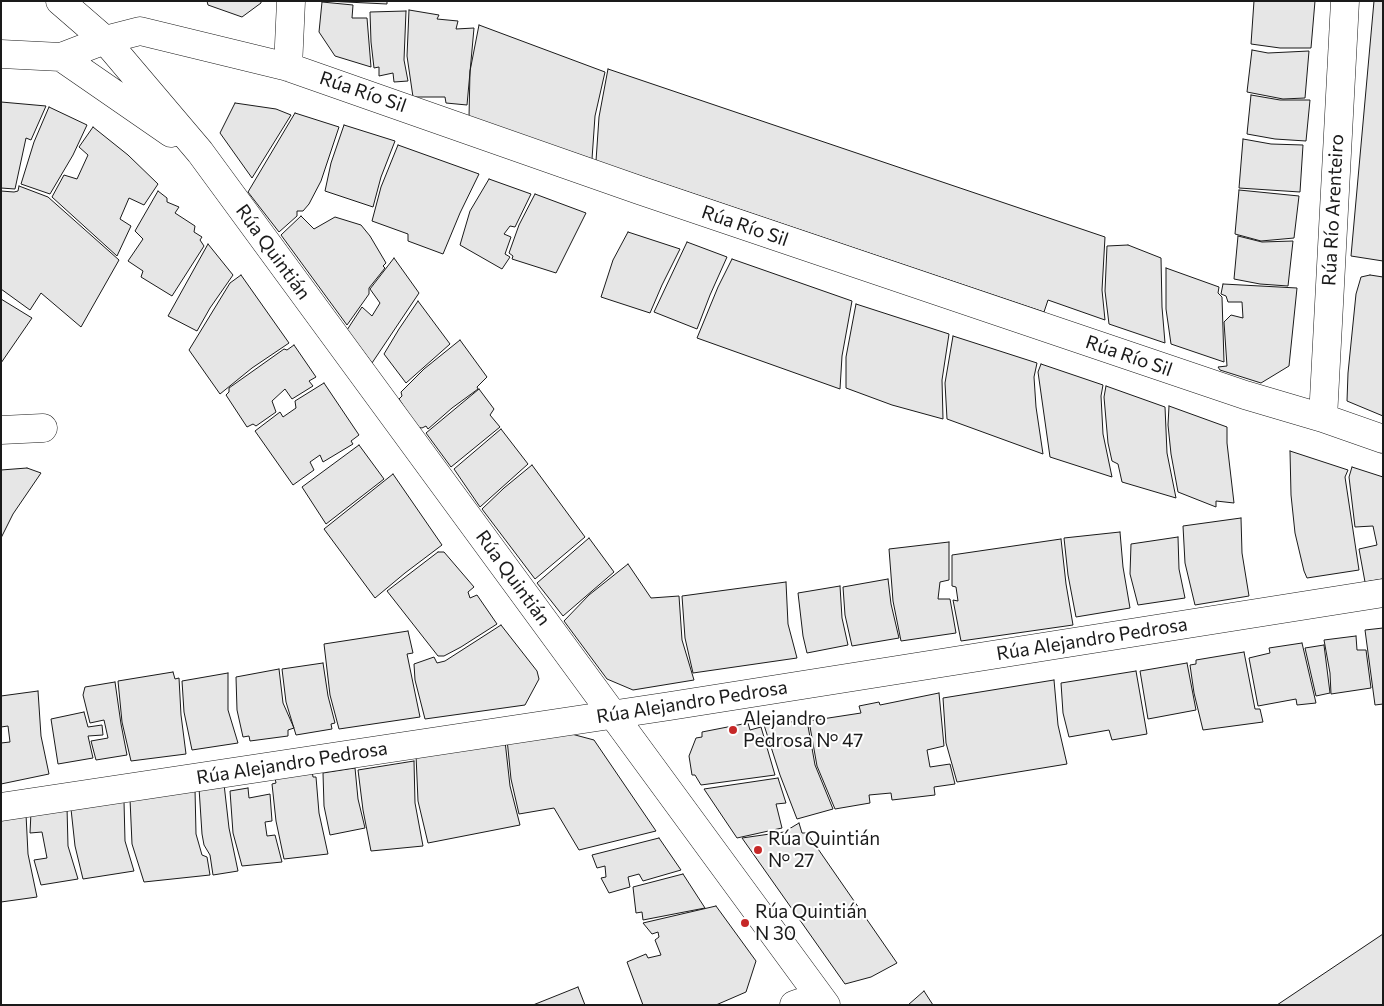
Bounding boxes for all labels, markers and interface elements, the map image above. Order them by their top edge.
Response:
street label: Rúa Río Sil [317,67,409,117]
street label: Rúa Río Arenteiro [1318,134,1348,286]
street label: Rúa Quintián [231,200,315,304]
street label: Rúa Río Sil [699,201,791,251]
street label: Rúa Río Sil [1083,331,1175,381]
street label: Rúa Quintián [471,526,555,630]
street label: Rúa Alejandro Pedrosa [995,613,1189,665]
street label: Rúa Alejandro Pedrosa [595,676,789,728]
place label: Alejandro Pedrosa Nº 47 [743,708,863,752]
marker: Alejandro Pedrosa Nº 47 [727,724,739,736]
street label: Rúa Alejandro Pedrosa [195,737,389,789]
place label: Rúa Quintián Nº 27 [768,828,880,872]
marker: Rúa Quintián Nº 27 [752,844,764,856]
place label: Rúa Quintián N 30 [755,901,867,945]
marker: Rúa Quintián N 30 [739,917,751,929]

